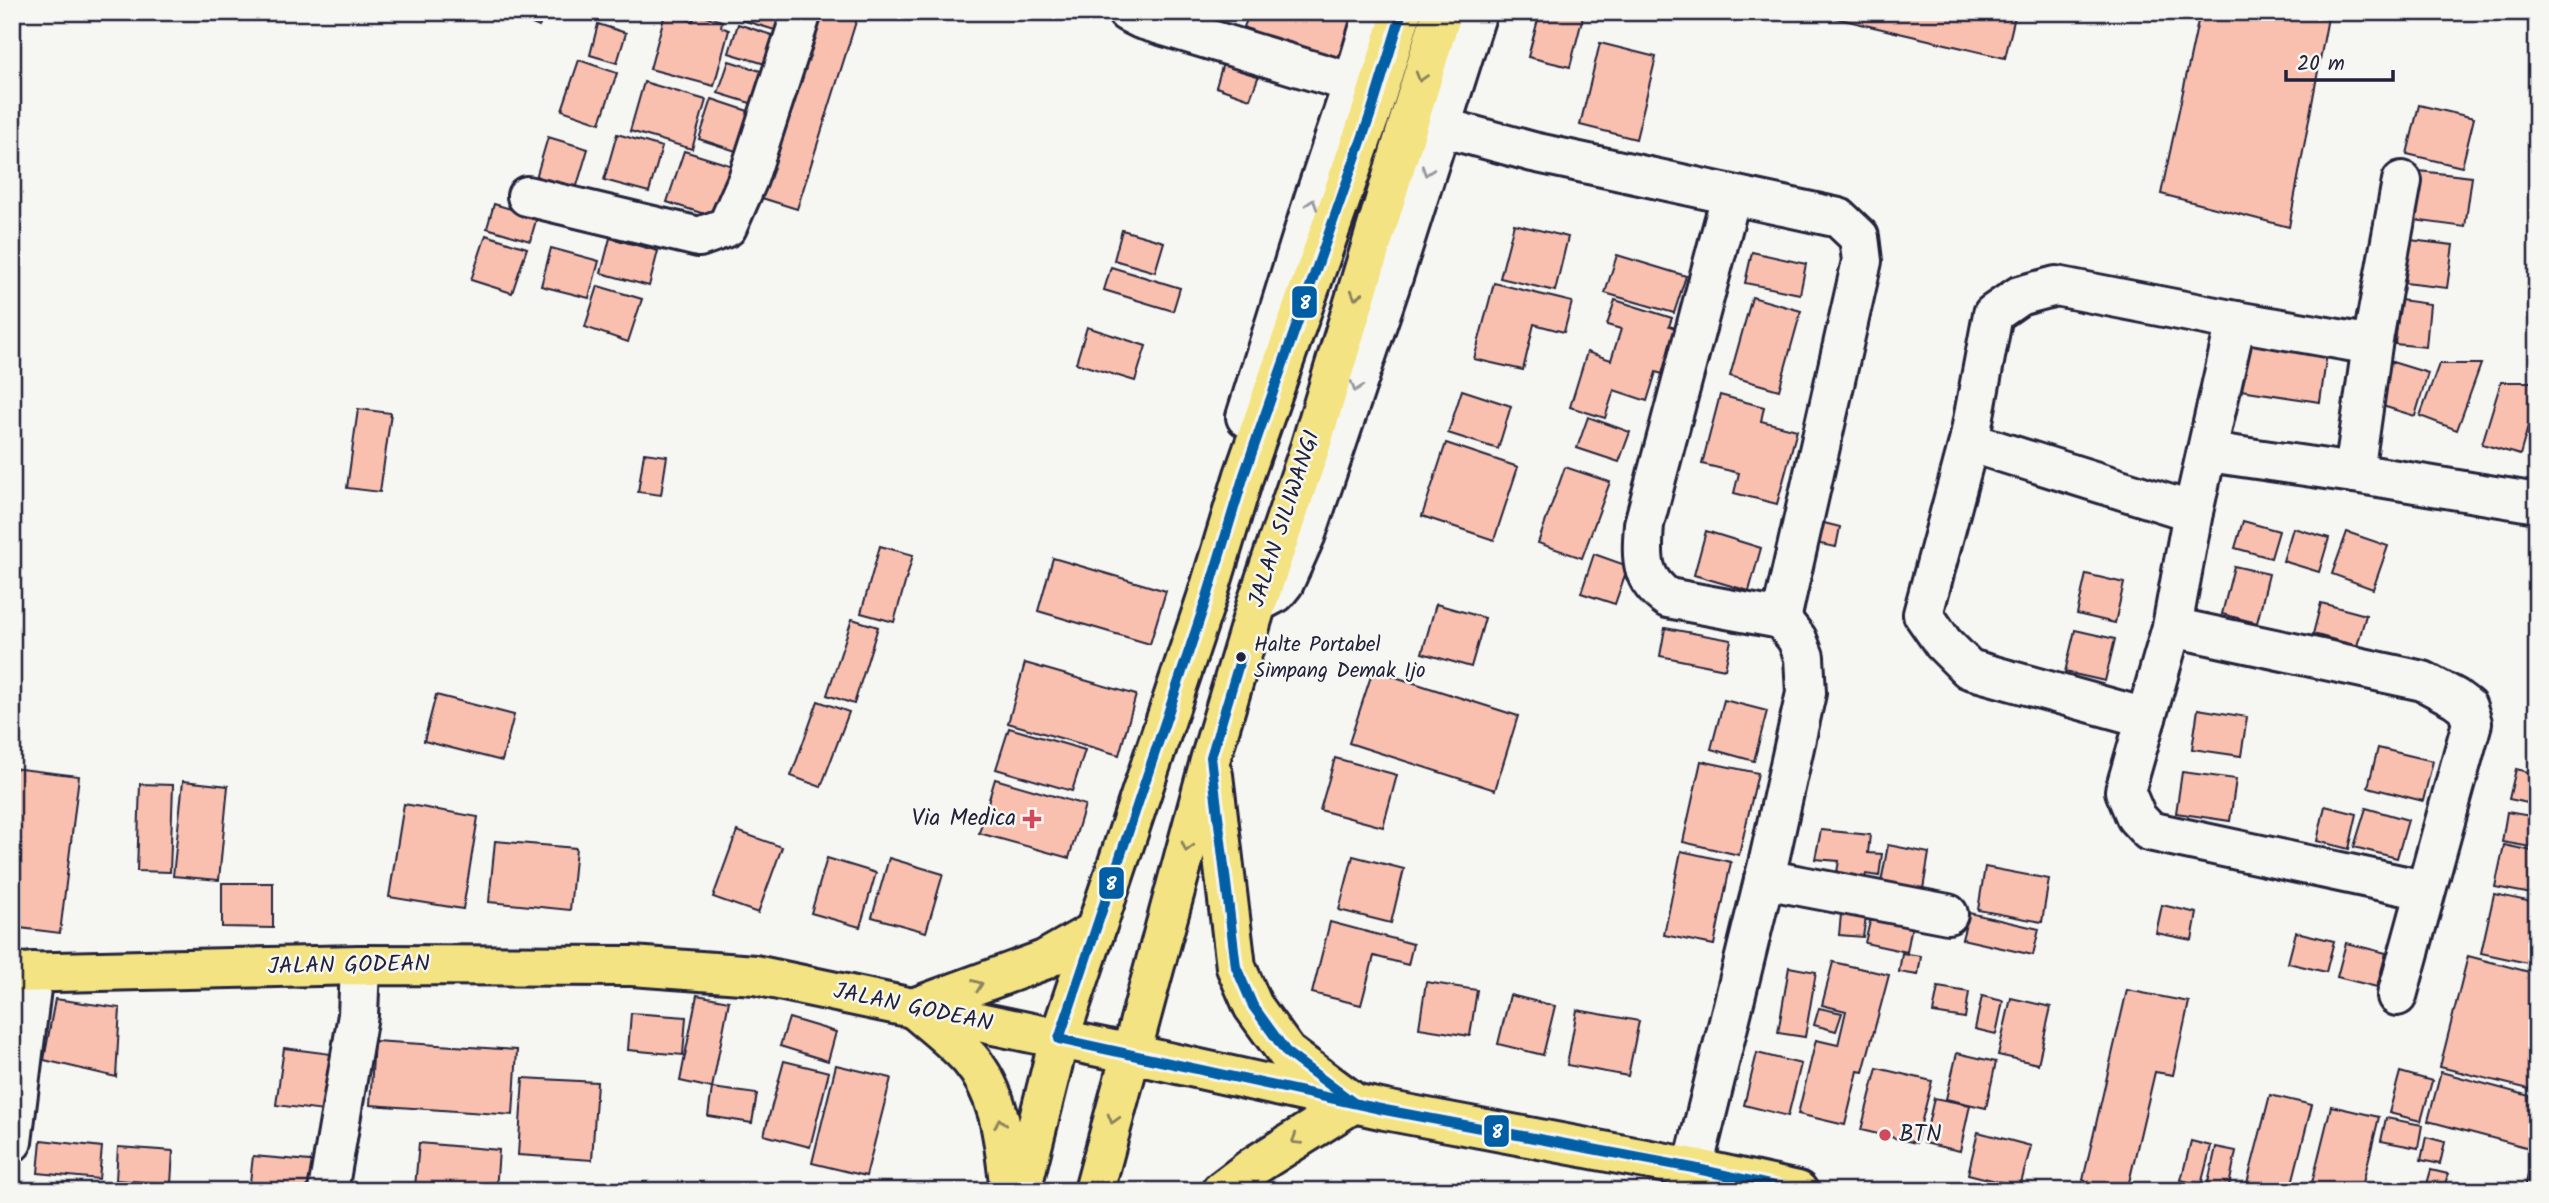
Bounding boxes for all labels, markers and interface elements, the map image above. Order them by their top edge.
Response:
scale bar [2286,38,2393,82]
text: 20 m [2297,48,2345,81]
one-way arrow [1415,71,1430,83]
one-way arrow [1421,164,1435,177]
one-way arrow [1304,198,1319,210]
line badge: 8 [1291,285,1318,319]
text: 8 [1299,289,1311,319]
one-way arrow [1349,289,1364,301]
one-way arrow [1350,380,1364,392]
street label: JALAN SILIWANGI [1239,426,1331,612]
place label: Halte Portabel Simpang Demak Ijo [1254,629,1426,688]
marker: Halte Portabel Simpang Demak Ijo [1234,650,1248,664]
place label: Via Medica [912,801,1016,837]
marker: Via Medica [1022,809,1042,829]
one-way arrow [1181,841,1195,853]
line badge: 8 [1098,866,1125,900]
text: 8 [1105,870,1117,900]
street label: JALAN GODEAN [268,947,430,985]
street label: JALAN GODEAN [830,974,996,1042]
one-way arrow [971,979,983,993]
one-way arrow [1107,1113,1122,1125]
line badge: 8 [1483,1114,1510,1148]
one-way arrow [994,1117,1009,1129]
place label: BTN [1899,1117,1942,1153]
text: 8 [1491,1118,1503,1148]
marker: BTN [1877,1127,1893,1143]
one-way arrow [1291,1131,1304,1144]

